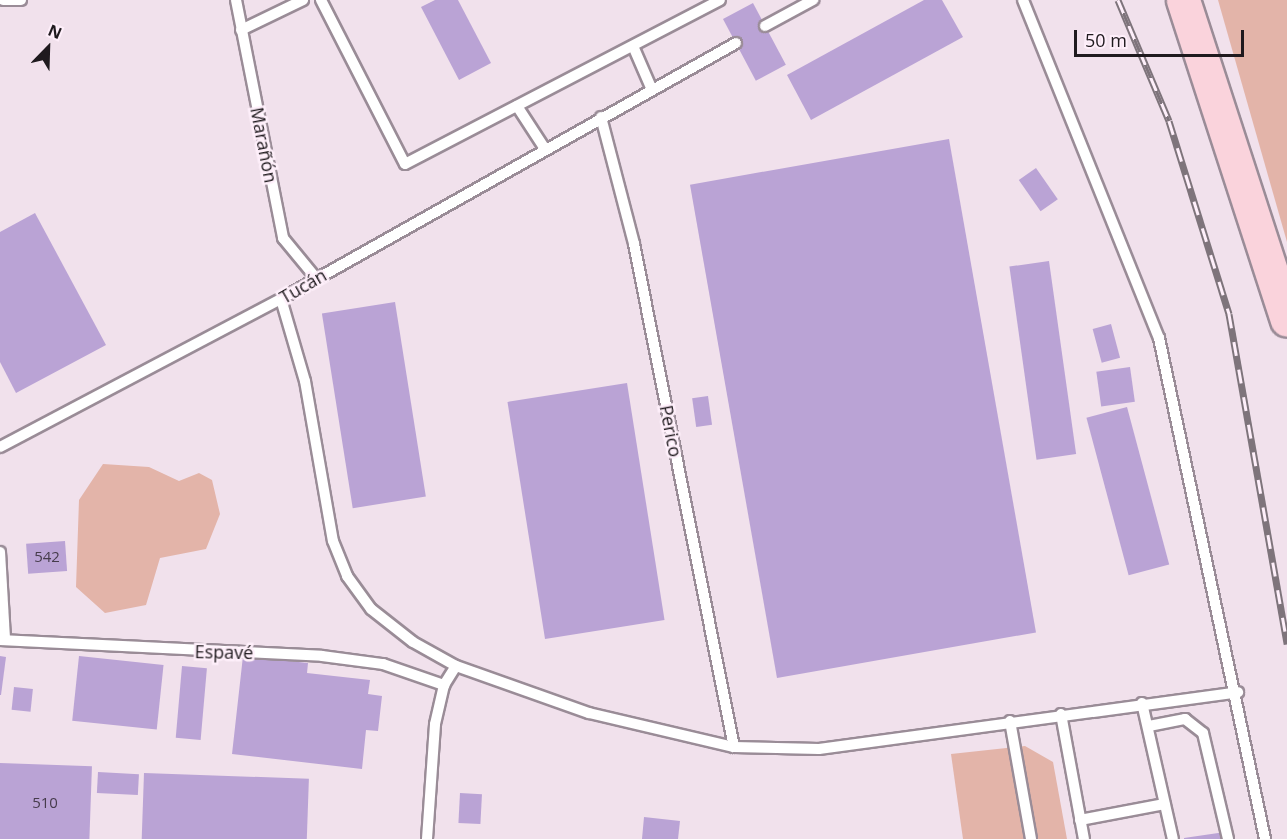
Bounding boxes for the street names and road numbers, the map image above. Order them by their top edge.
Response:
street label: Marañón [246,105,282,185]
street label: Tucán [276,264,330,308]
street label: Perico [655,403,687,459]
street label: Espavé [194,641,254,663]

